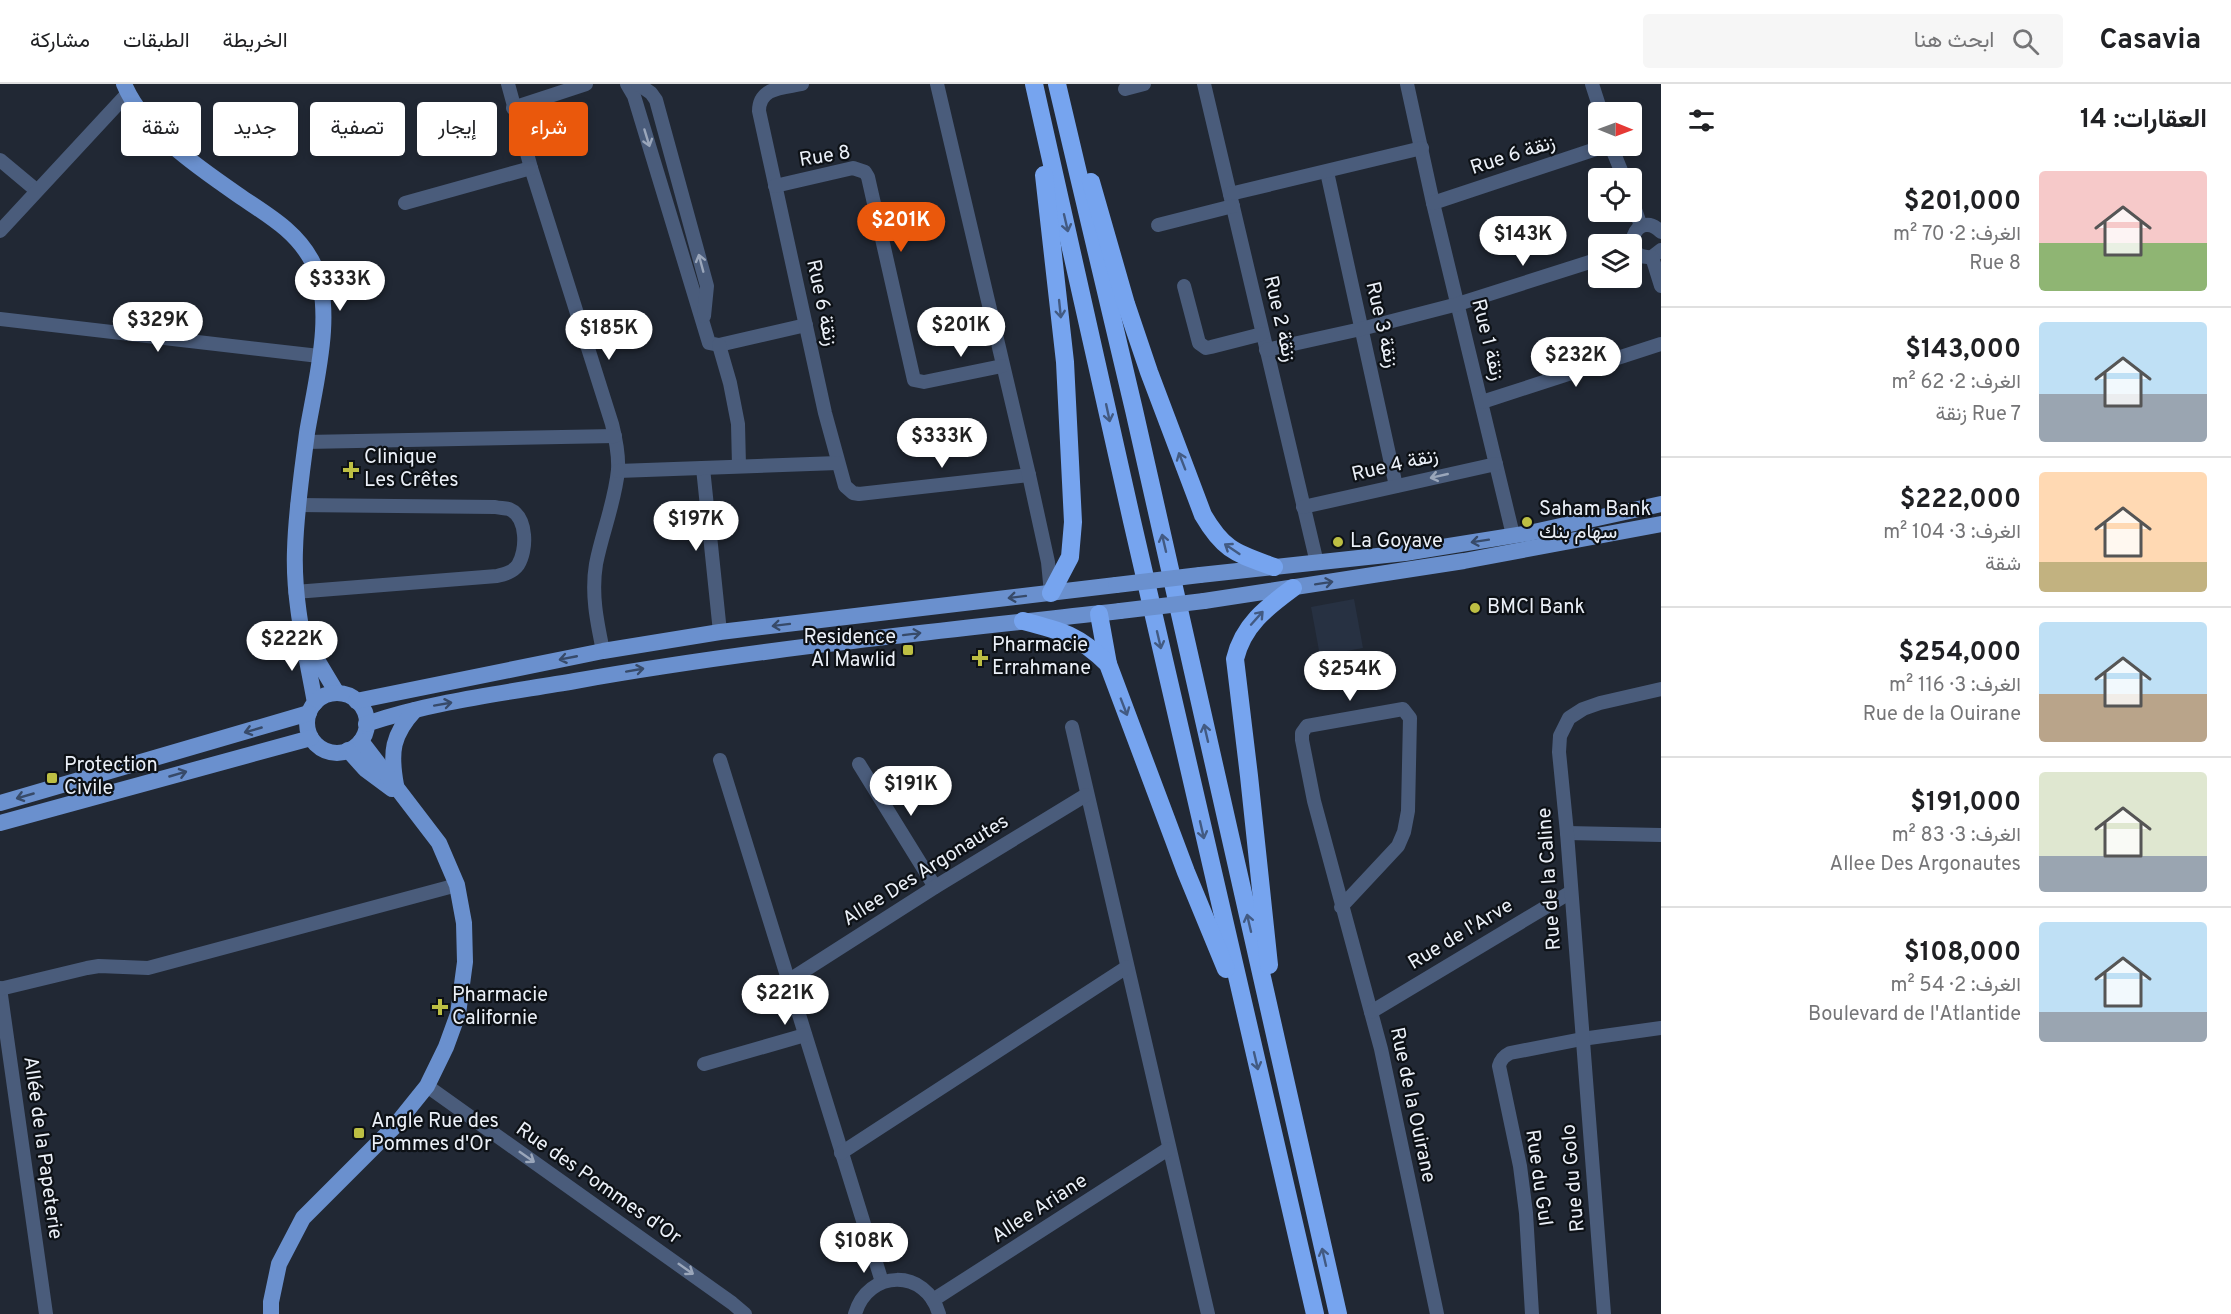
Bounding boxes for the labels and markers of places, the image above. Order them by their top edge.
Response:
pin: $201K [859,202,943,253]
pin: $143K [1481,216,1565,267]
pin: $333K [298,261,382,312]
pin: $329K [116,302,200,353]
pin: $201K [919,307,1003,358]
pin: $185K [567,310,651,361]
pin: $232K [1534,337,1618,388]
pin: $333K [900,418,984,469]
place label: Clinique Les Crêtes [364,445,459,494]
marker: Clinique Les Crêtes [342,461,360,479]
place label: Saham Bank سهام بنك [1539,497,1651,546]
pin: $197K [654,501,738,552]
marker: Saham Bank سهام بنك [1520,515,1534,529]
place label: La Goyave [1350,529,1443,555]
marker: La Goyave [1331,535,1345,549]
place label: BMCI Bank [1487,595,1585,621]
marker: BMCI Bank [1468,601,1482,615]
pin: $222K [250,621,334,672]
place label: Residence Al Mawlid [804,625,896,674]
place label: Pharmacie Errahmane [992,633,1091,682]
marker: Residence Al Mawlid [901,643,915,657]
marker: Pharmacie Errahmane [973,651,987,665]
pin: $254K [1308,651,1392,702]
place label: Protection Civile [64,753,158,802]
pin: $191K [869,766,953,817]
marker: Protection Civile [45,771,59,785]
pin: $221K [743,975,827,1026]
place label: Pharmacie Californie [452,983,548,1032]
marker: Pharmacie Californie [433,1000,447,1014]
place label: Angle Rue des Pommes d'Or [371,1109,499,1158]
marker: Angle Rue des Pommes d'Or [352,1126,366,1140]
pin: $108K [822,1223,906,1274]

